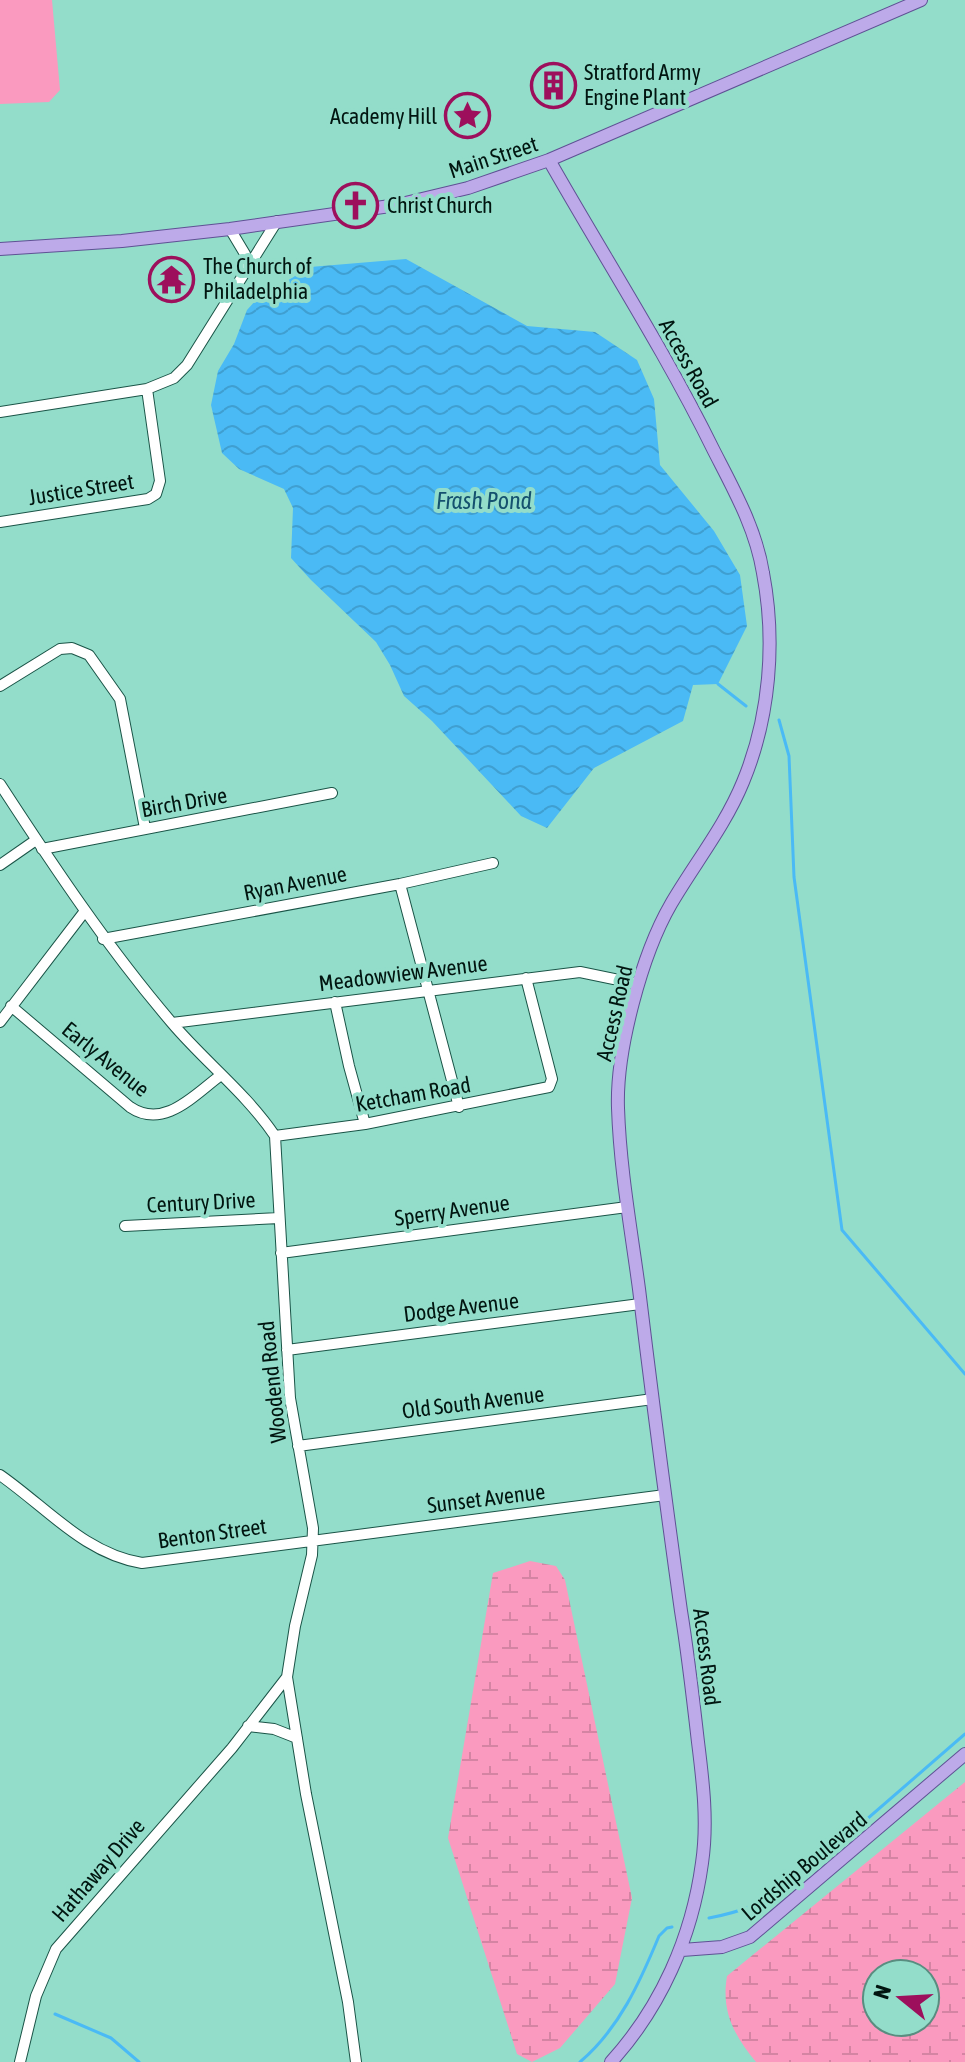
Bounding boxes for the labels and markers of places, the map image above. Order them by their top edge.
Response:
place label: Stratford Army Engine Plant [584,59,701,110]
building icon: Stratford Army Engine Plant [529,61,577,109]
place icon: Academy Hill [444,92,492,140]
place label: Academy Hill [330,103,437,129]
church icon: Christ Church [332,181,380,229]
place label: Christ Church [387,192,493,218]
place label: The Church of Philadelphia [203,253,312,304]
temple icon: The Church of Philadelphia [148,255,196,303]

